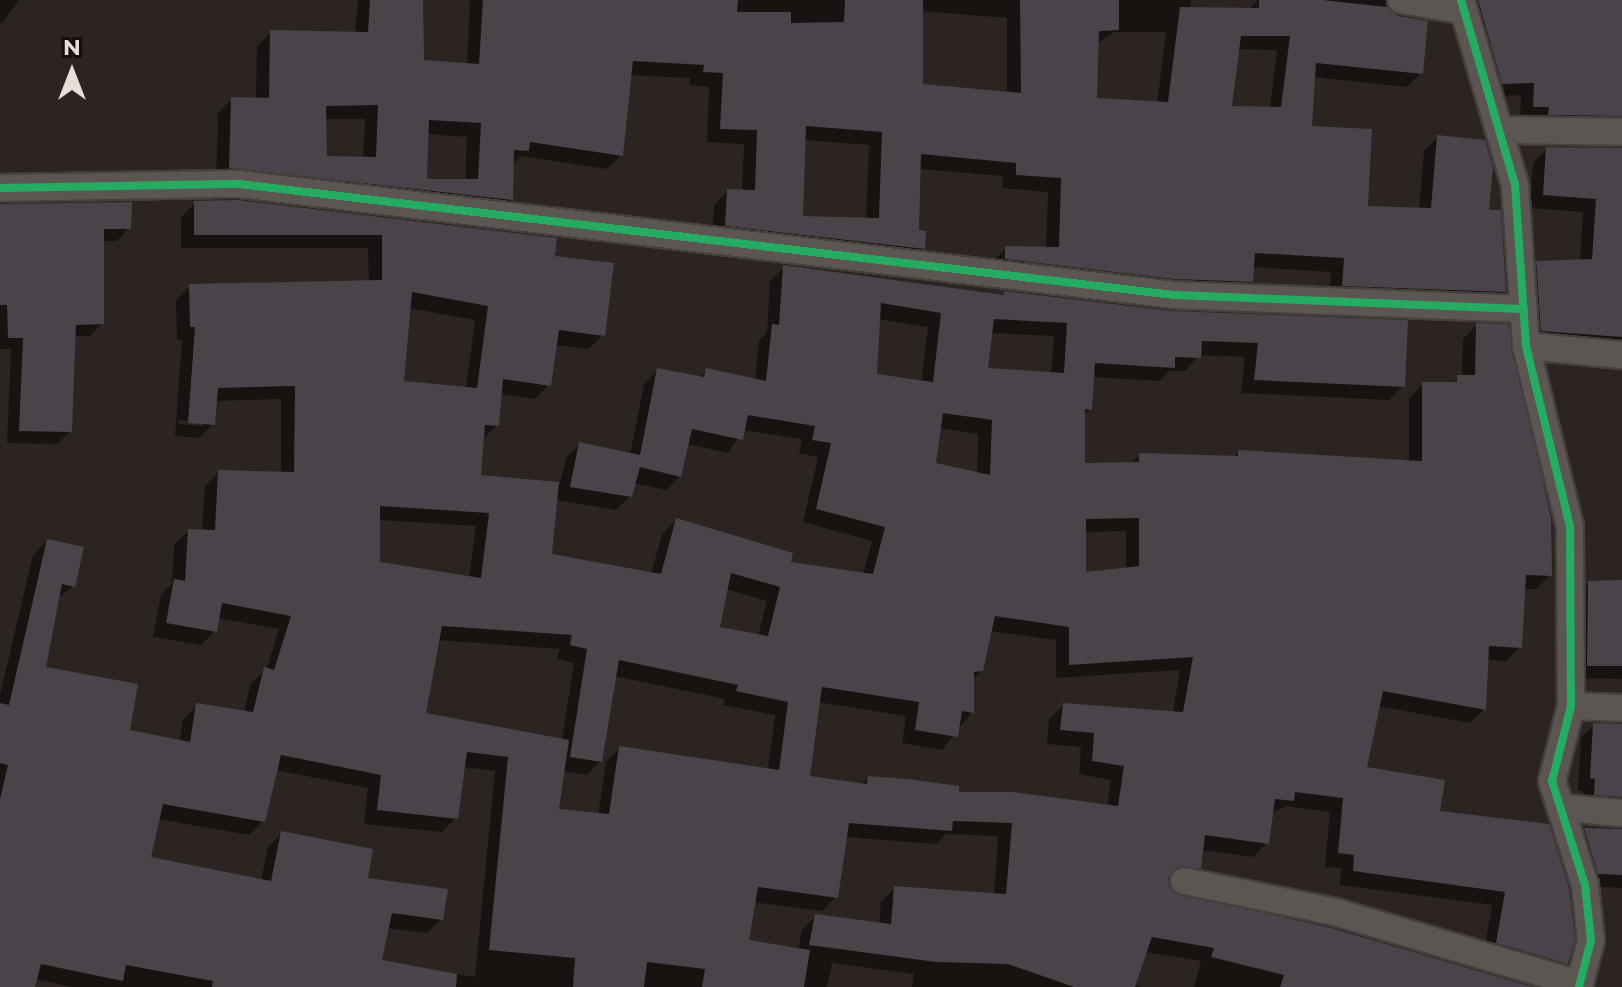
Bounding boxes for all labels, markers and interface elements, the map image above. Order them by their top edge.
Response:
north arrow [32,32,112,112]
text: N [63,34,81,61]

